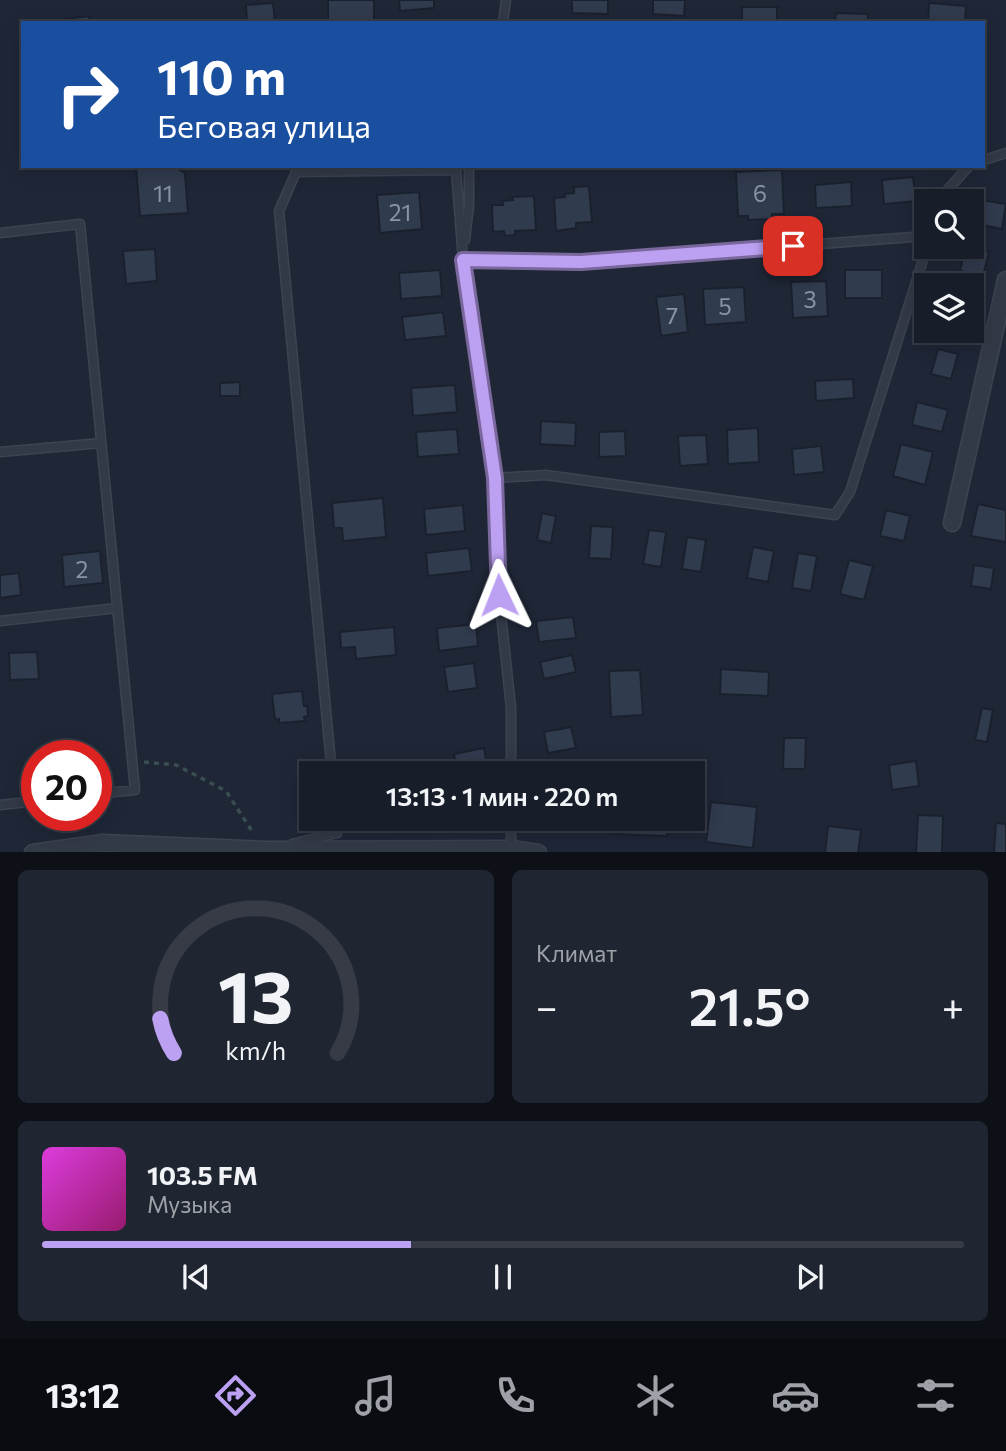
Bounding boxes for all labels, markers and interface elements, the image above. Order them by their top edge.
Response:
text: 110 m [157,45,286,105]
icon: right [42,49,133,140]
text: Беговая улица [157,105,371,145]
house number: 11 [153,179,173,207]
house number: 6 [753,179,767,207]
map controls [914,189,984,343]
button: search [914,189,984,259]
house number: 21 [389,198,411,226]
pin [763,216,823,276]
icon: arrive [774,227,812,265]
button: layers [914,273,984,343]
house number: 3 [803,285,817,313]
house number: 5 [718,292,732,320]
house number: 7 [666,301,678,329]
house number: 2 [76,555,88,583]
position arrow [462,558,536,632]
speed limit sign: 20 [21,740,112,831]
text: 13:13 · 1 мин · 220 m [386,780,618,811]
text: Климат [536,939,617,967]
text: 13 [218,949,294,1038]
text: 21.5° [689,973,810,1037]
text: − [536,982,558,1029]
text: + [942,982,964,1029]
text: km/h [226,1034,286,1064]
text: 103.5 FM [147,1159,258,1190]
text: Музыка [147,1190,232,1218]
icon: previous [177,1258,215,1296]
icon: pause [484,1258,522,1296]
icon: next [791,1258,829,1296]
icon: directions [211,1371,260,1420]
icon: music [351,1371,400,1420]
icon: phone [491,1371,540,1420]
icon: climate [631,1371,680,1420]
icon: car [771,1371,820,1420]
icon: filters [911,1371,960,1420]
text: 13:12 [46,1375,120,1415]

